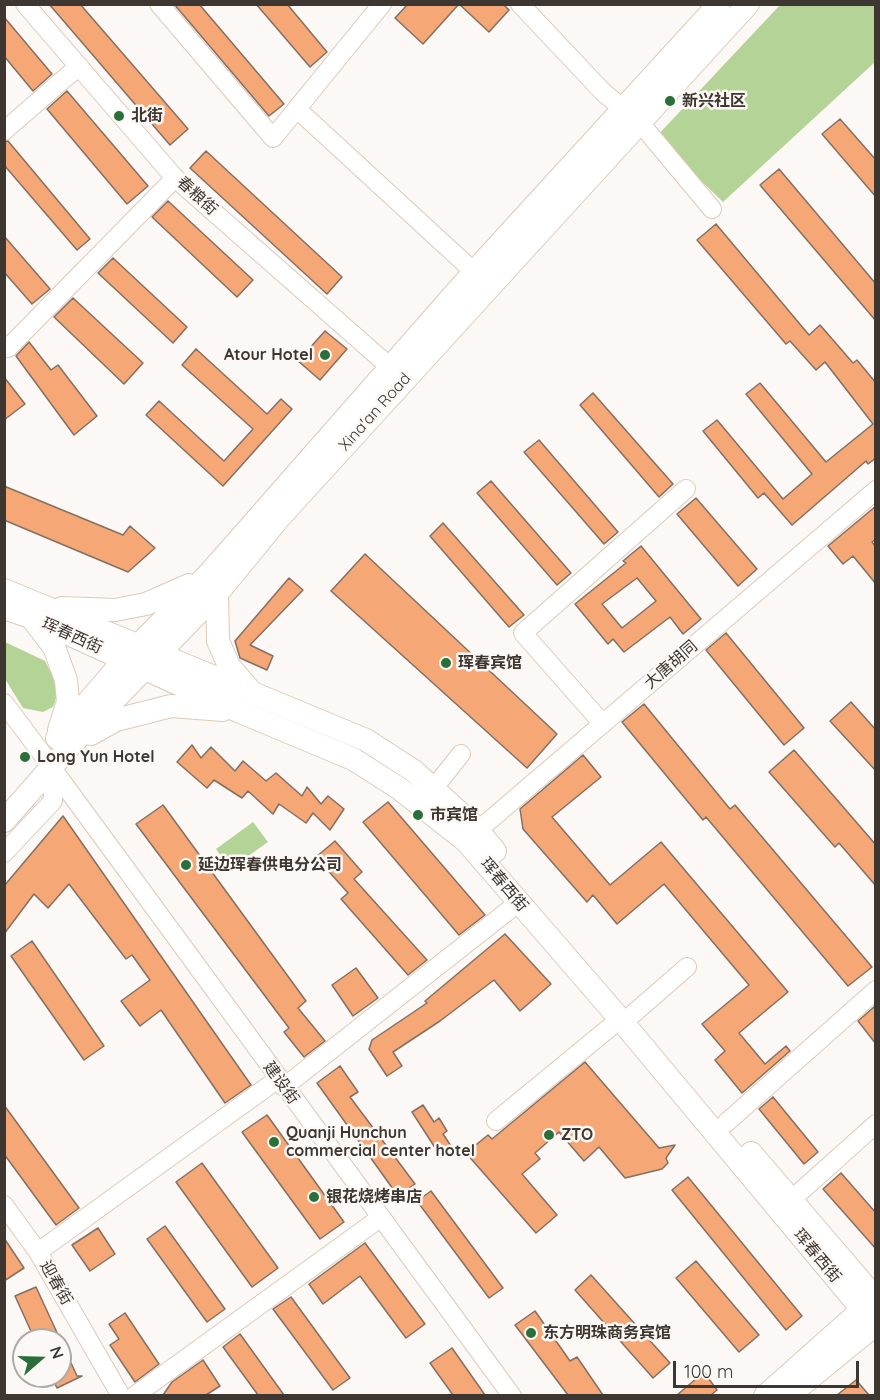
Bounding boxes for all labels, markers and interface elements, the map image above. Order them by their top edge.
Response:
place label: 新兴社区 [682,91,746,111]
marker: 新兴社区 [663,94,677,108]
place label: 北街 [131,106,163,126]
marker: 北街 [112,109,126,123]
street label: 春粮街 [173,173,221,219]
place label: Atour Hotel [224,345,313,365]
marker: Atour Hotel [318,348,332,362]
street label: Xina'an Road [335,369,415,455]
street label: 珲春西街 [39,614,105,658]
street label: 大唐胡同 [641,637,701,693]
place label: 珲春宾馆 [458,653,522,673]
marker: 珲春宾馆 [439,656,453,670]
place label: Long Yun Hotel [37,747,155,767]
marker: Long Yun Hotel [18,750,32,764]
place label: 市宾馆 [430,805,478,825]
marker: 市宾馆 [411,808,425,822]
street label: 珲春西街 [476,854,532,916]
place label: 延边珲春供电分公司 [198,855,342,875]
marker: 延边珲春供电分公司 [179,858,193,872]
street label: 建设街 [259,1058,303,1108]
place label: Quanji Hunchun commercial center hotel [286,1123,475,1161]
place label: ZTO [561,1125,593,1145]
marker: ZTO [542,1128,556,1142]
marker: Quanji Hunchun commercial center hotel [267,1135,281,1149]
place label: 银花烧烤串店 [326,1187,422,1207]
marker: 银花烧烤串店 [307,1190,321,1204]
street label: 珲春西街 [789,1225,845,1287]
street label: 迎春街 [36,1257,76,1309]
place label: 东方明珠商务宾馆 [543,1323,671,1343]
marker: 东方明珠商务宾馆 [524,1326,538,1340]
north arrow [12,1328,72,1388]
text: N [46,1344,68,1361]
scale bar [676,1349,862,1387]
text: 100 m [684,1360,733,1383]

